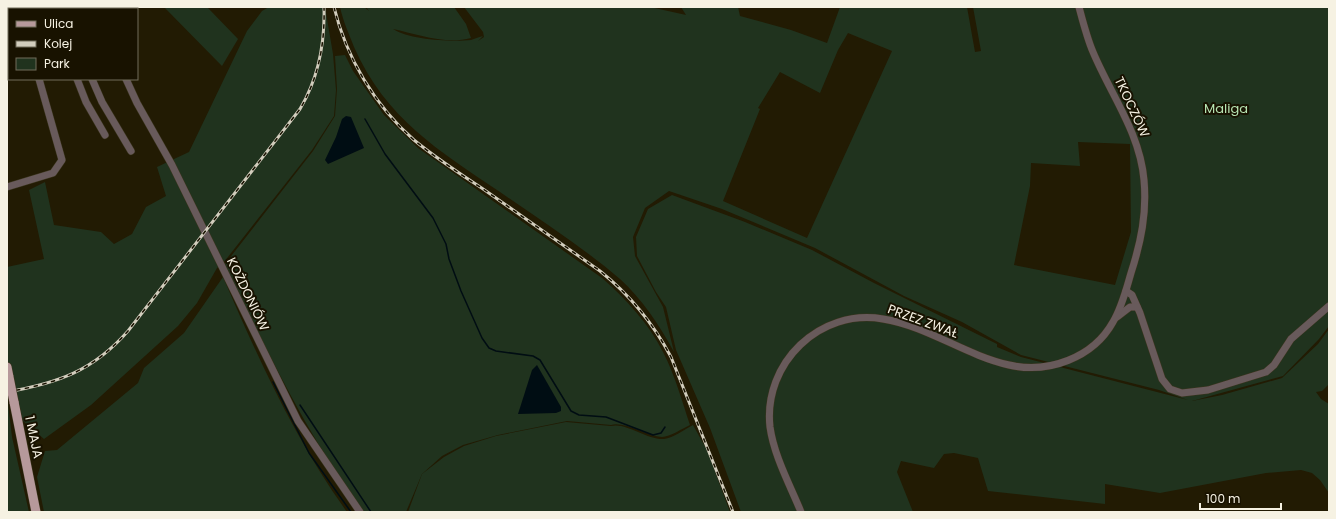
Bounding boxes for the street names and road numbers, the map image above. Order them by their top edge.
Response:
street label: TKOCZÓW [1110,74,1154,141]
street label: KOŻDONIÓW [222,254,274,334]
street label: PRZEZ ZWAŁ [885,299,961,343]
street label: 1 MAJA [20,414,48,460]

